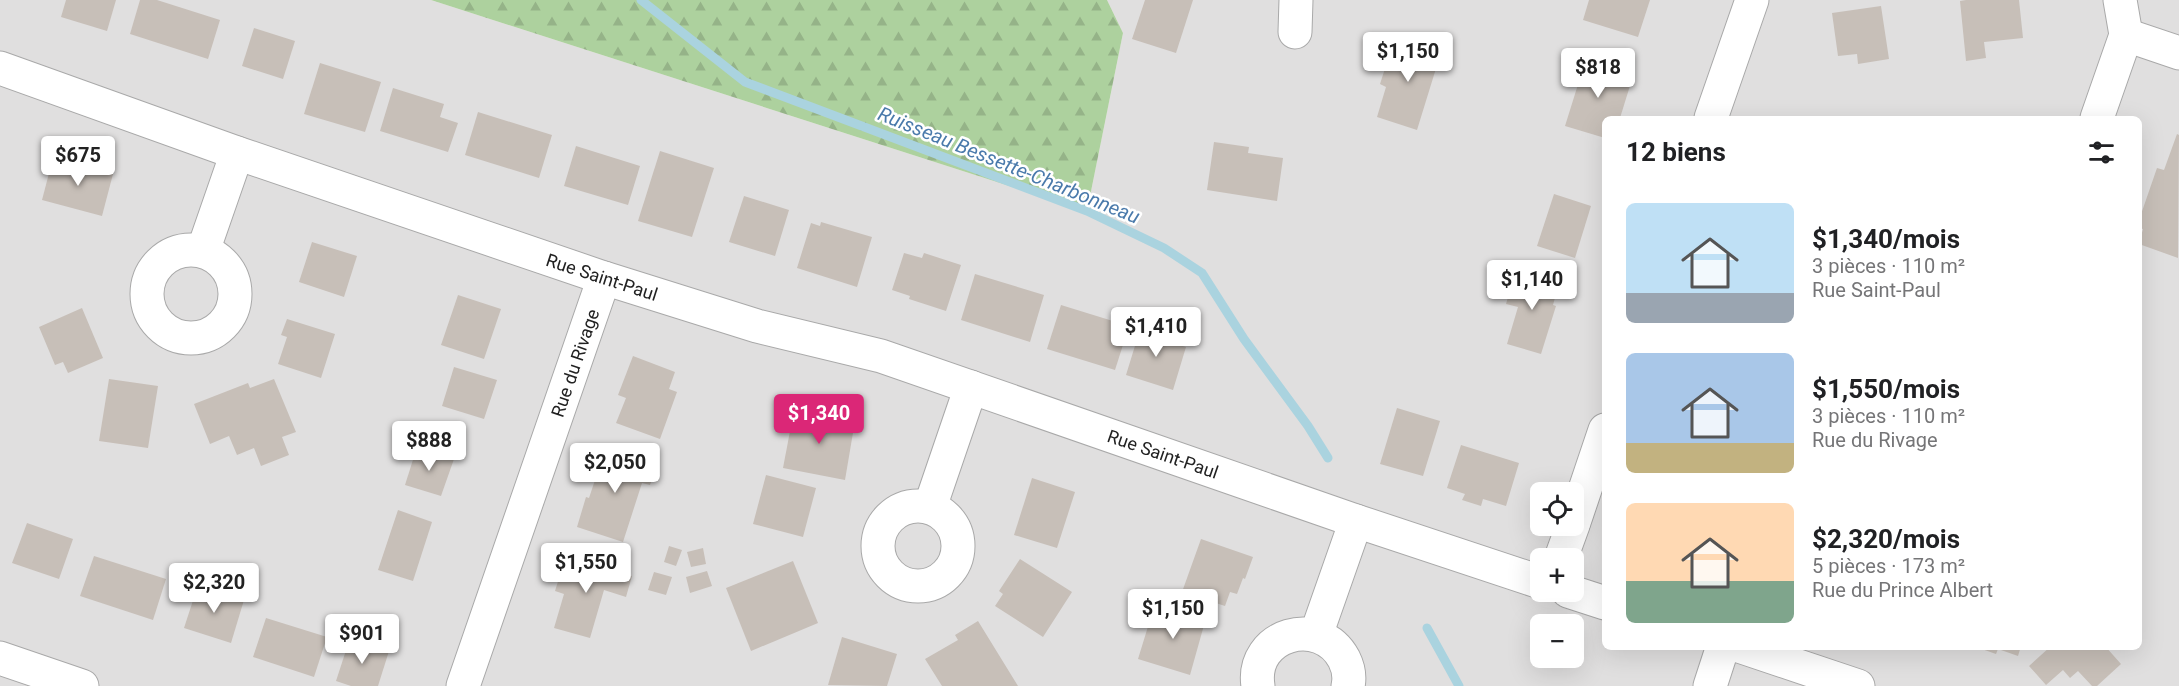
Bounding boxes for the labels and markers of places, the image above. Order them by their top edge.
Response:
pin: $1,150 [1359,32,1457,83]
pin: $818 [1562,48,1634,99]
pin: $675 [42,136,114,187]
pin: $1,140 [1483,260,1581,311]
pin: $1,410 [1107,307,1205,358]
pin: $1,340 [770,394,868,445]
pin: $888 [393,421,465,472]
pin: $2,050 [566,443,664,494]
pin: $1,550 [537,543,635,594]
pin: $2,320 [165,563,263,614]
pin: $1,150 [1124,589,1222,640]
pin: $901 [326,614,398,665]

